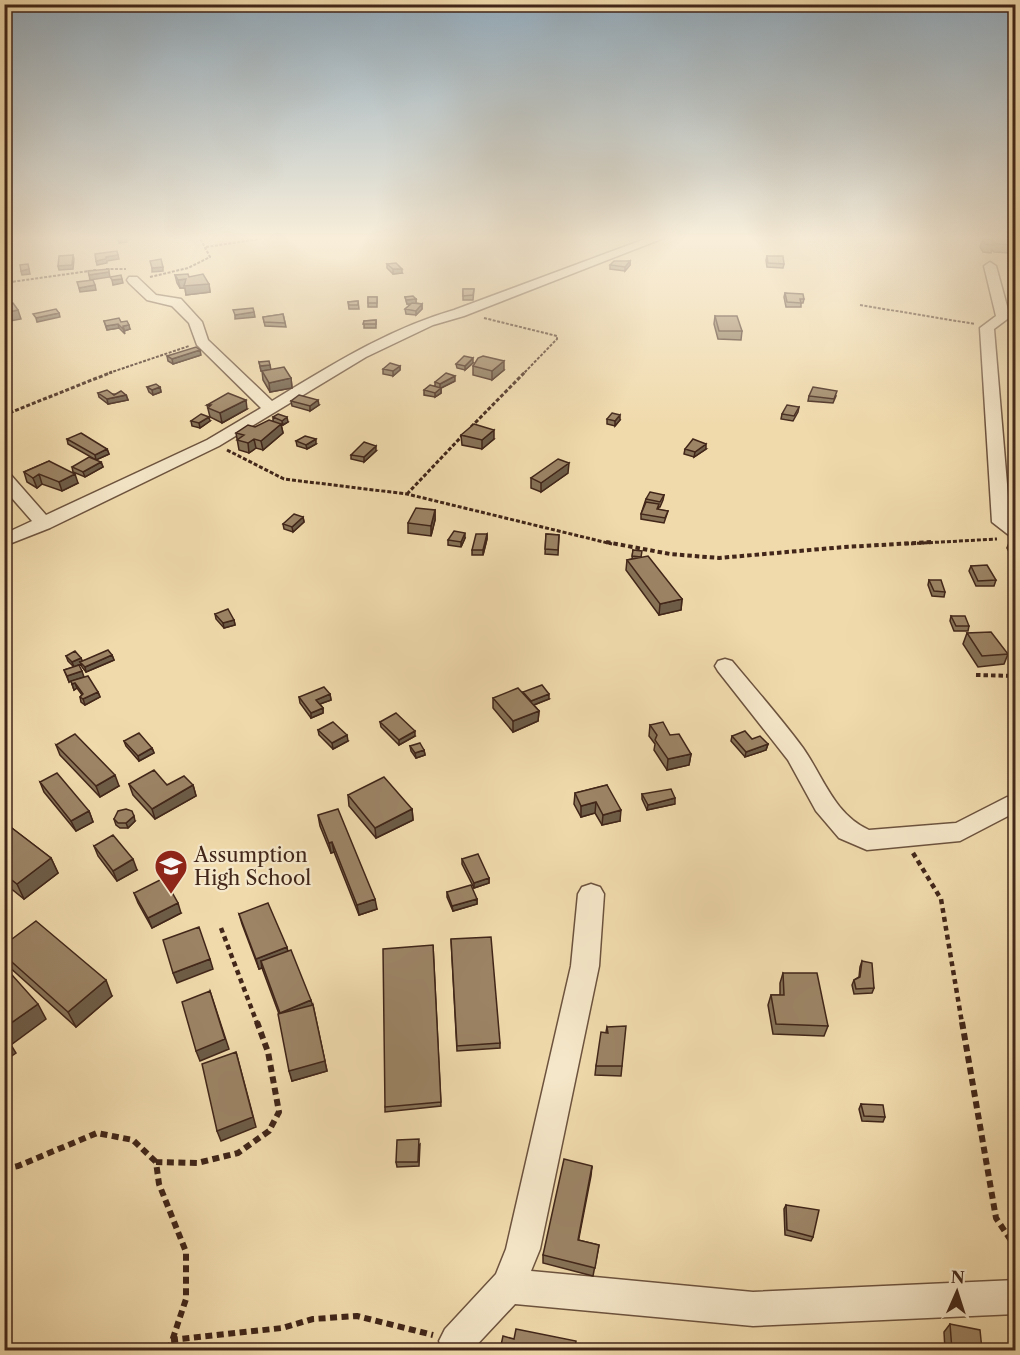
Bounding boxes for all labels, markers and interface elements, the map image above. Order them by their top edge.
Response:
place label: Assumption High School [193,843,311,890]
school or university icon: Assumption High School [153,848,189,895]
north arrow [927,1262,987,1322]
text: N [950,1267,965,1287]

